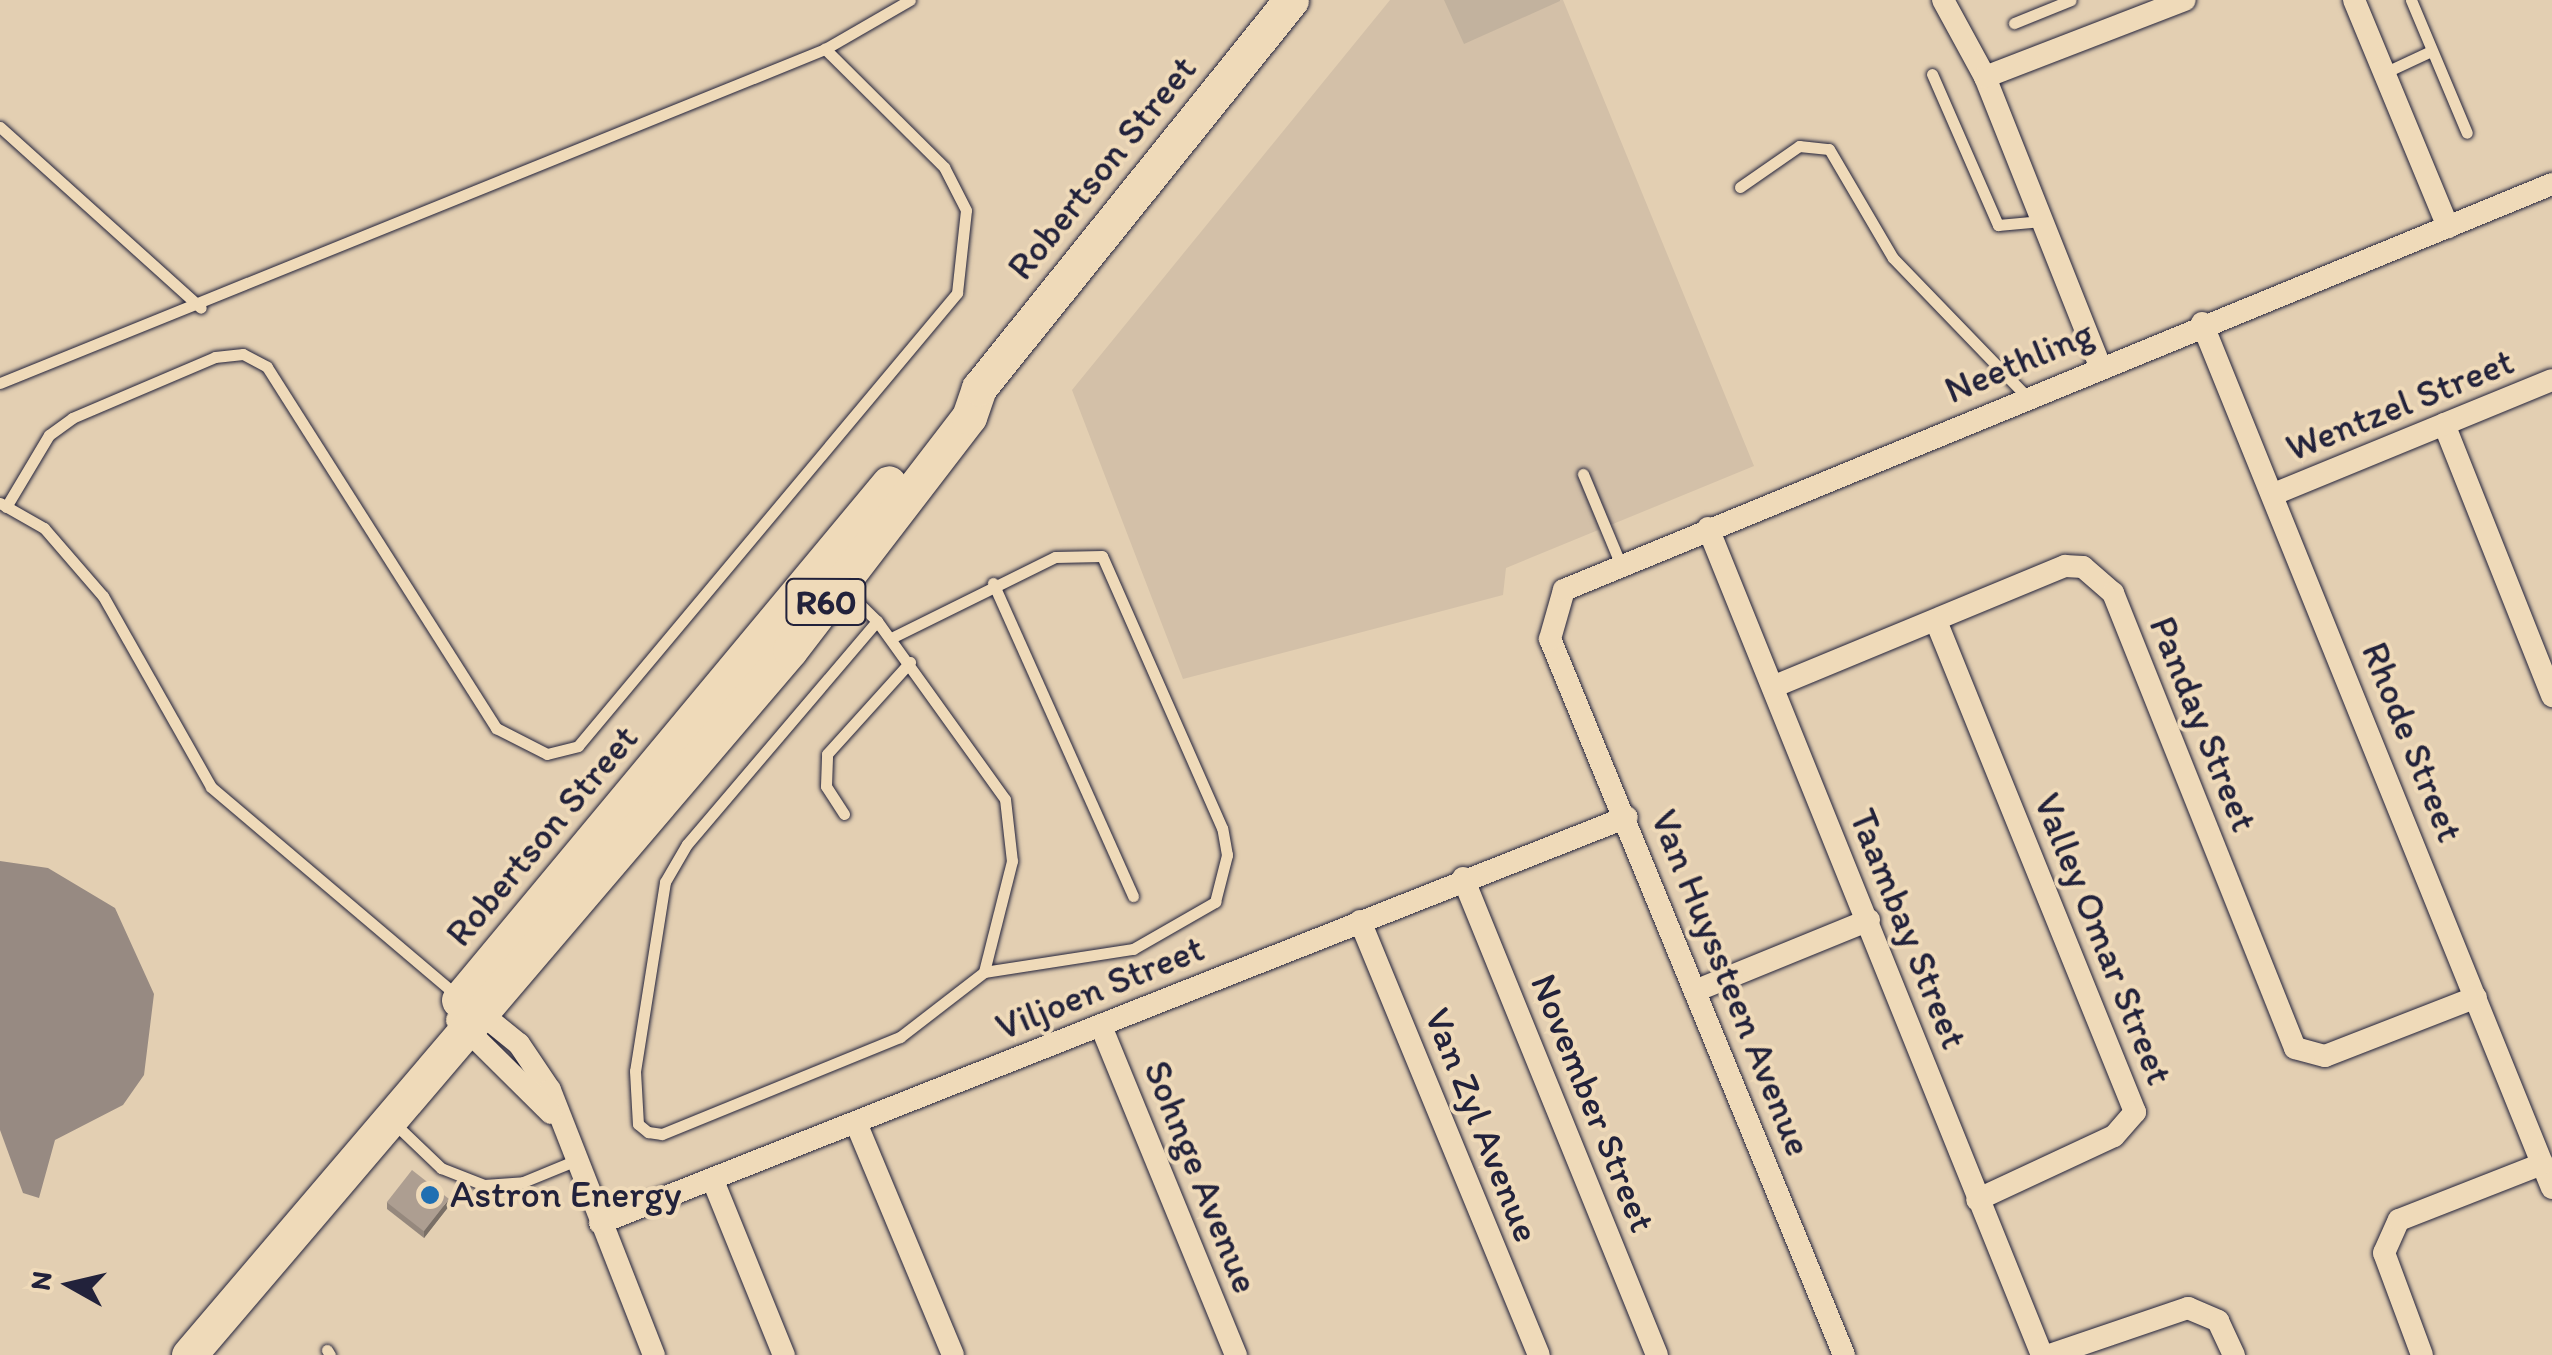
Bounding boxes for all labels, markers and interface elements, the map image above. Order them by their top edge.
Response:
street label: Robertson Street [998,47,1206,289]
street label: Neethling [1938,310,2100,414]
street label: Wentzel Street [2280,339,2520,471]
road number: R60 [784,572,868,632]
street label: Panday Street [2139,610,2267,838]
street label: Rhode Street [2351,636,2473,848]
street label: Robertson Street [436,716,648,956]
street label: Valley Omar Street [2024,787,2182,1091]
street label: Taambay Street [1839,802,1977,1056]
street label: Van Huyssteen Avenue [1641,804,1821,1162]
street label: Viljoen Street [989,926,1211,1050]
street label: November Street [1521,968,1665,1238]
street label: Van Zyl Avenue [1414,1002,1550,1248]
street label: Sohnge Avenue [1134,1054,1268,1300]
place label: Astron Energy [450,1172,682,1218]
marker: Astron Energy [419,1184,441,1206]
north arrow [20,1235,120,1335]
text: N [22,1269,58,1293]

